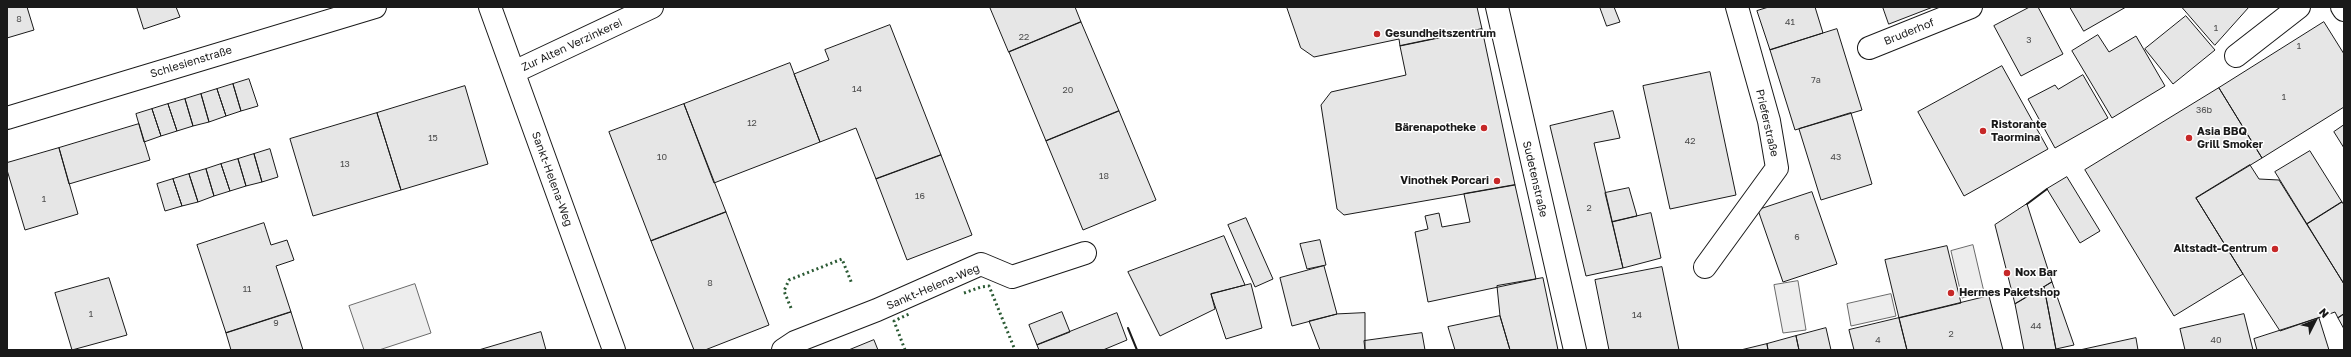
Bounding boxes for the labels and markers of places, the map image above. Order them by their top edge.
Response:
place label: Gesundheitszentrum [1385,27,1496,41]
marker: Gesundheitszentrum [1372,29,1382,39]
place label: Ristorante Taormina [1991,118,2047,144]
place label: Bärenapotheke [1395,121,1476,135]
marker: Bärenapotheke [1479,123,1489,133]
place label: Asia BBQ Grill Smoker [2197,125,2263,151]
marker: Ristorante Taormina [1978,126,1988,136]
marker: Asia BBQ Grill Smoker [2184,133,2194,143]
place label: Vinothek Porcari [1400,174,1489,188]
marker: Vinothek Porcari [1492,176,1502,186]
place label: Altstadt-Centrum [2174,242,2267,256]
marker: Altstadt-Centrum [2270,244,2280,254]
place label: Nox Bar [2015,266,2057,280]
marker: Nox Bar [2002,268,2012,278]
place label: Hermes Paketshop [1959,286,2060,300]
marker: Hermes Paketshop [1946,288,1956,298]

